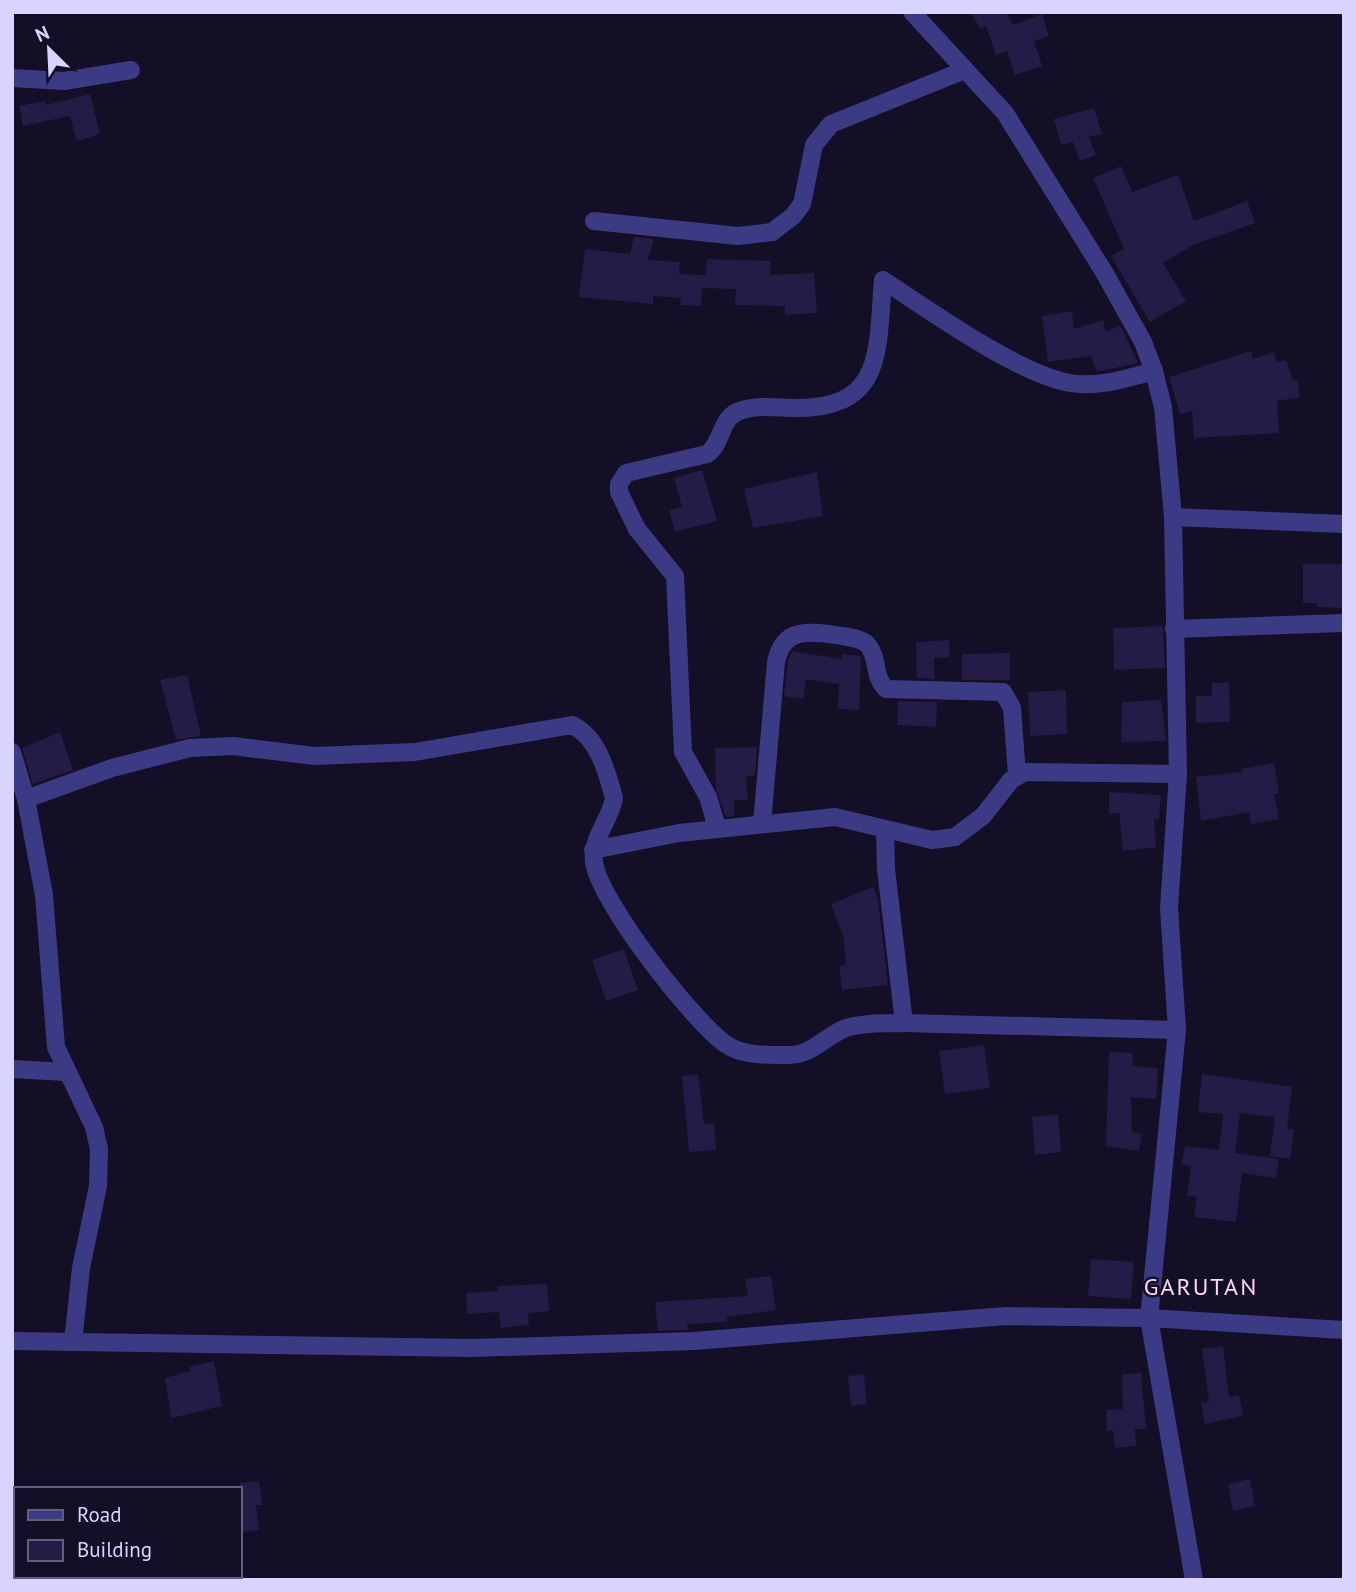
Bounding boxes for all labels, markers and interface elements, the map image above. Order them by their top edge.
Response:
north arrow [14,14,84,84]
text: N [32,20,53,47]
district label: GARUTAN [1144,1271,1258,1302]
legend [14,1487,242,1578]
text: Road [77,1501,121,1528]
text: Building [77,1536,152,1563]

